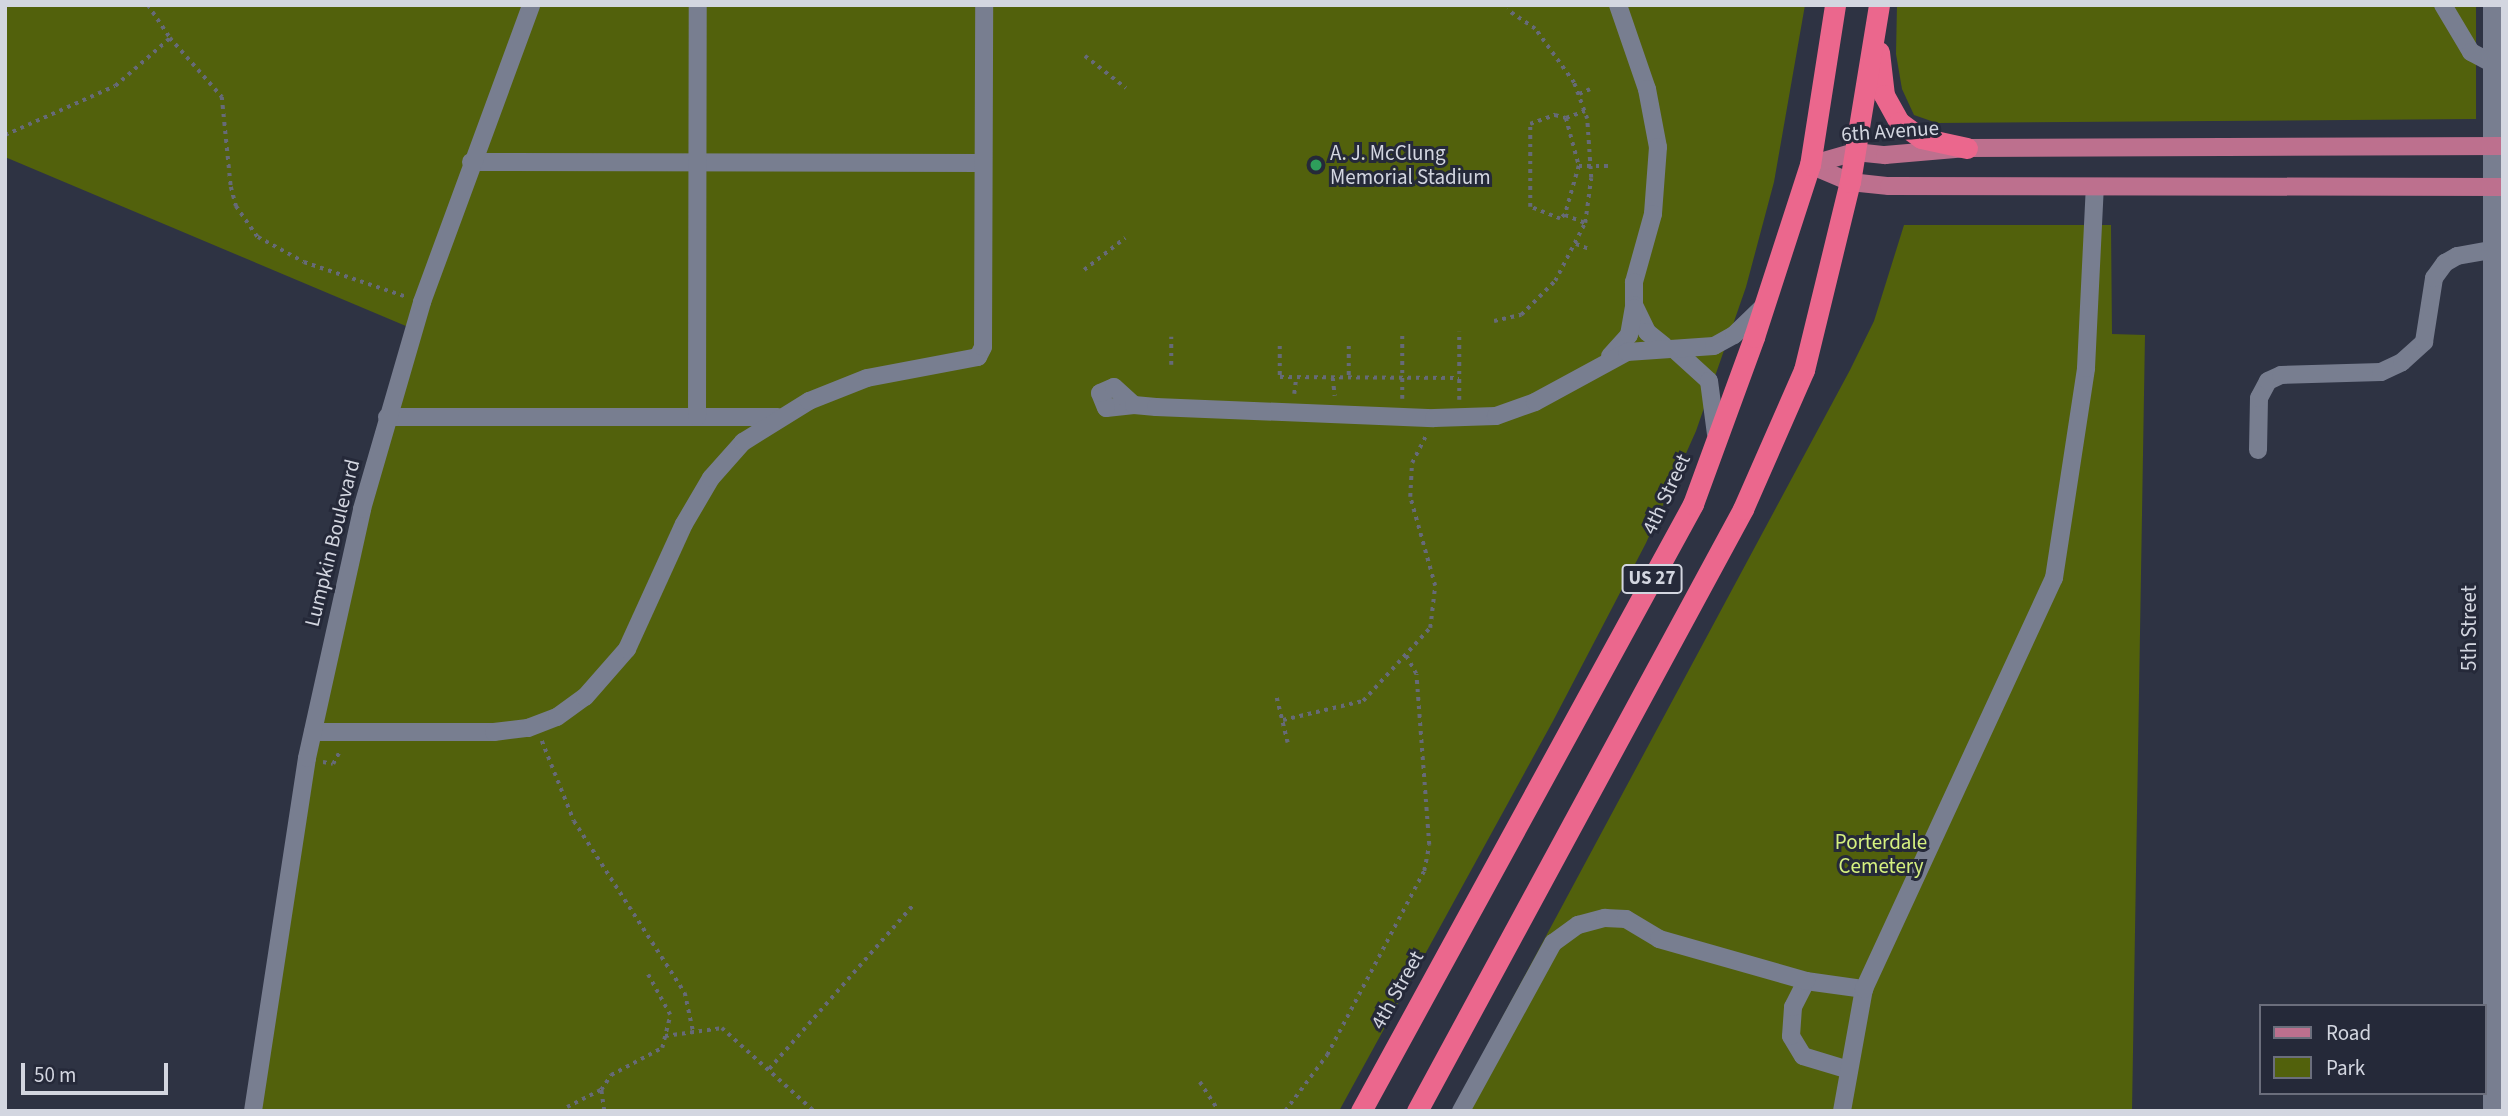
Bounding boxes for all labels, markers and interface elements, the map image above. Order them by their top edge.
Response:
street label: 6th Avenue [1840,115,1940,147]
place label: A. J. McClung Memorial Stadium [1330,140,1491,190]
marker: A. J. McClung Memorial Stadium [1308,157,1324,173]
street label: 4th Street [1636,450,1696,538]
street label: Lumpkin Boulevard [299,457,365,629]
road number: US 27 [1620,564,1684,594]
street label: 5th Street [2456,585,2482,671]
park label: Porterdale Cemetery [1835,829,1927,879]
street label: 4th Street [1365,946,1429,1034]
legend [2260,1004,2487,1095]
text: Road [2326,1018,2371,1048]
scale bar [24,1050,172,1094]
text: Park [2326,1053,2365,1083]
text: 50 m [34,1060,76,1090]

